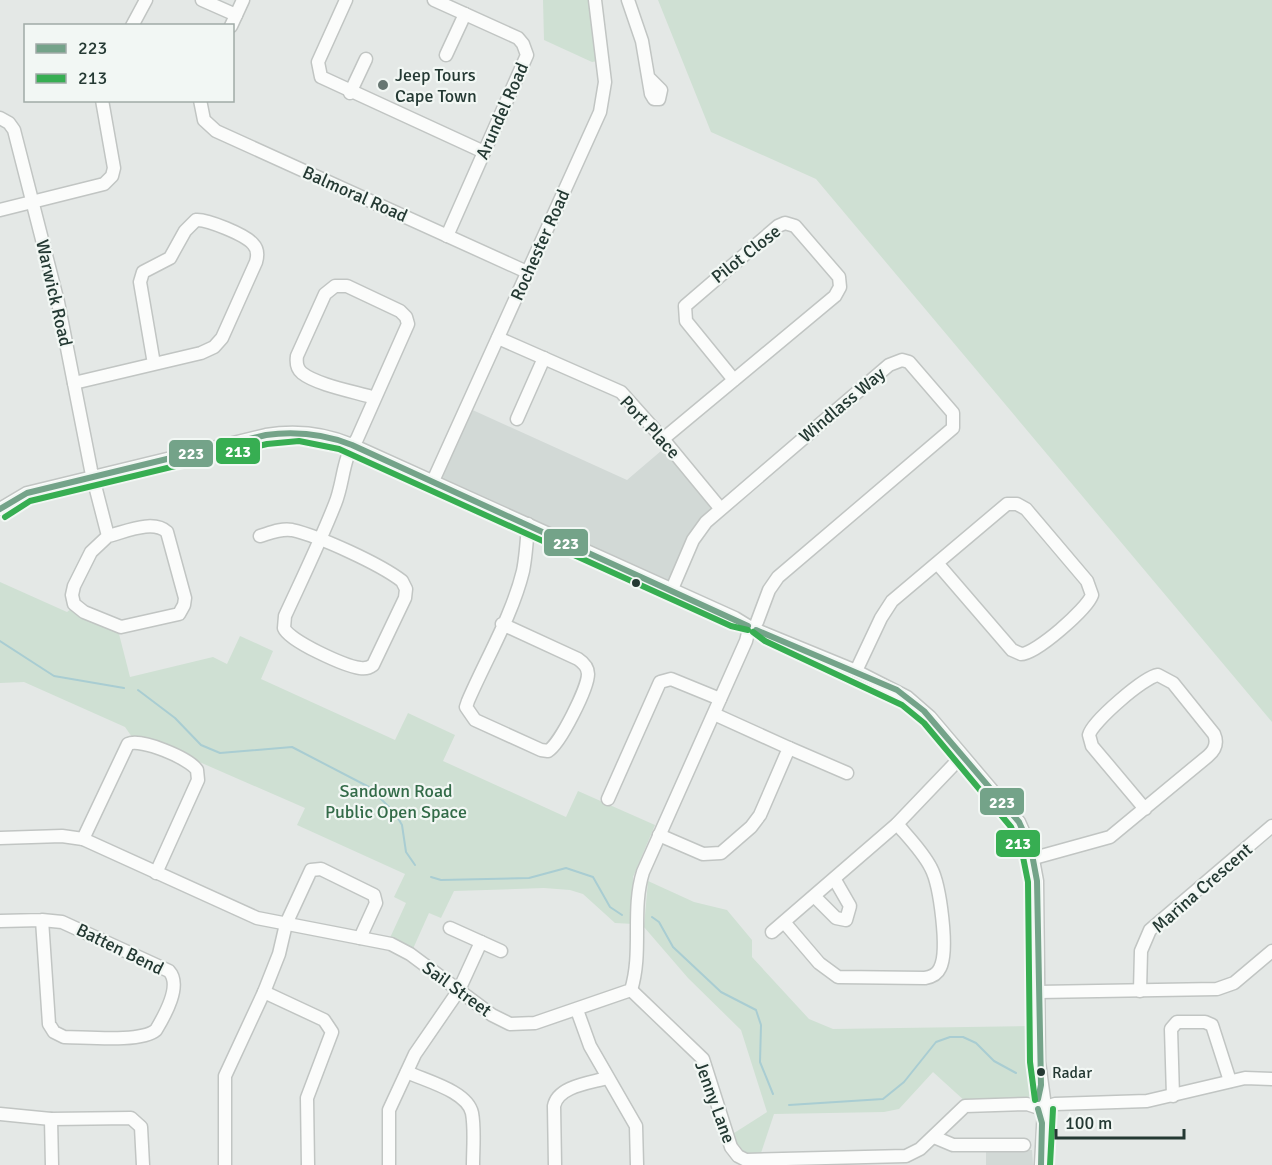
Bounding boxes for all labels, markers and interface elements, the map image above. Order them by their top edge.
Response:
legend [24,24,234,102]
text: 223 [78,37,107,59]
street label: Arundel Road [471,59,533,163]
place label: Jeep Tours Cape Town [395,64,477,107]
text: 213 [78,67,107,89]
marker: Jeep Tours Cape Town [376,78,390,92]
street label: Balmoral Road [299,161,411,227]
street label: Rochester Road [506,186,574,304]
street label: Pilot Close [707,220,785,288]
street label: Warwick Road [31,237,77,349]
street label: Windlass Way [794,362,890,447]
street label: Port Place [615,391,685,463]
line badge: 213 [215,437,261,465]
line badge: 223 [168,439,214,468]
text: 213 [225,442,251,462]
text: 223 [178,444,204,464]
line badge: 223 [543,528,589,557]
text: 223 [553,534,579,554]
unlabelled marker [630,577,642,589]
park label: Sandown Road Public Open Space [325,780,467,823]
line badge: 223 [979,787,1025,816]
text: 223 [989,793,1015,813]
line badge: 213 [995,829,1041,858]
text: 213 [1005,834,1031,854]
street label: Marina Crescent [1147,838,1257,938]
street label: Batten Bend [73,918,167,980]
street label: Sail Street [418,957,496,1021]
street label: Jenny Lane [690,1058,740,1146]
place label: Radar [1052,1063,1092,1083]
marker: Radar [1035,1066,1047,1078]
scale bar [1056,1102,1184,1140]
text: 100 m [1065,1112,1112,1134]

